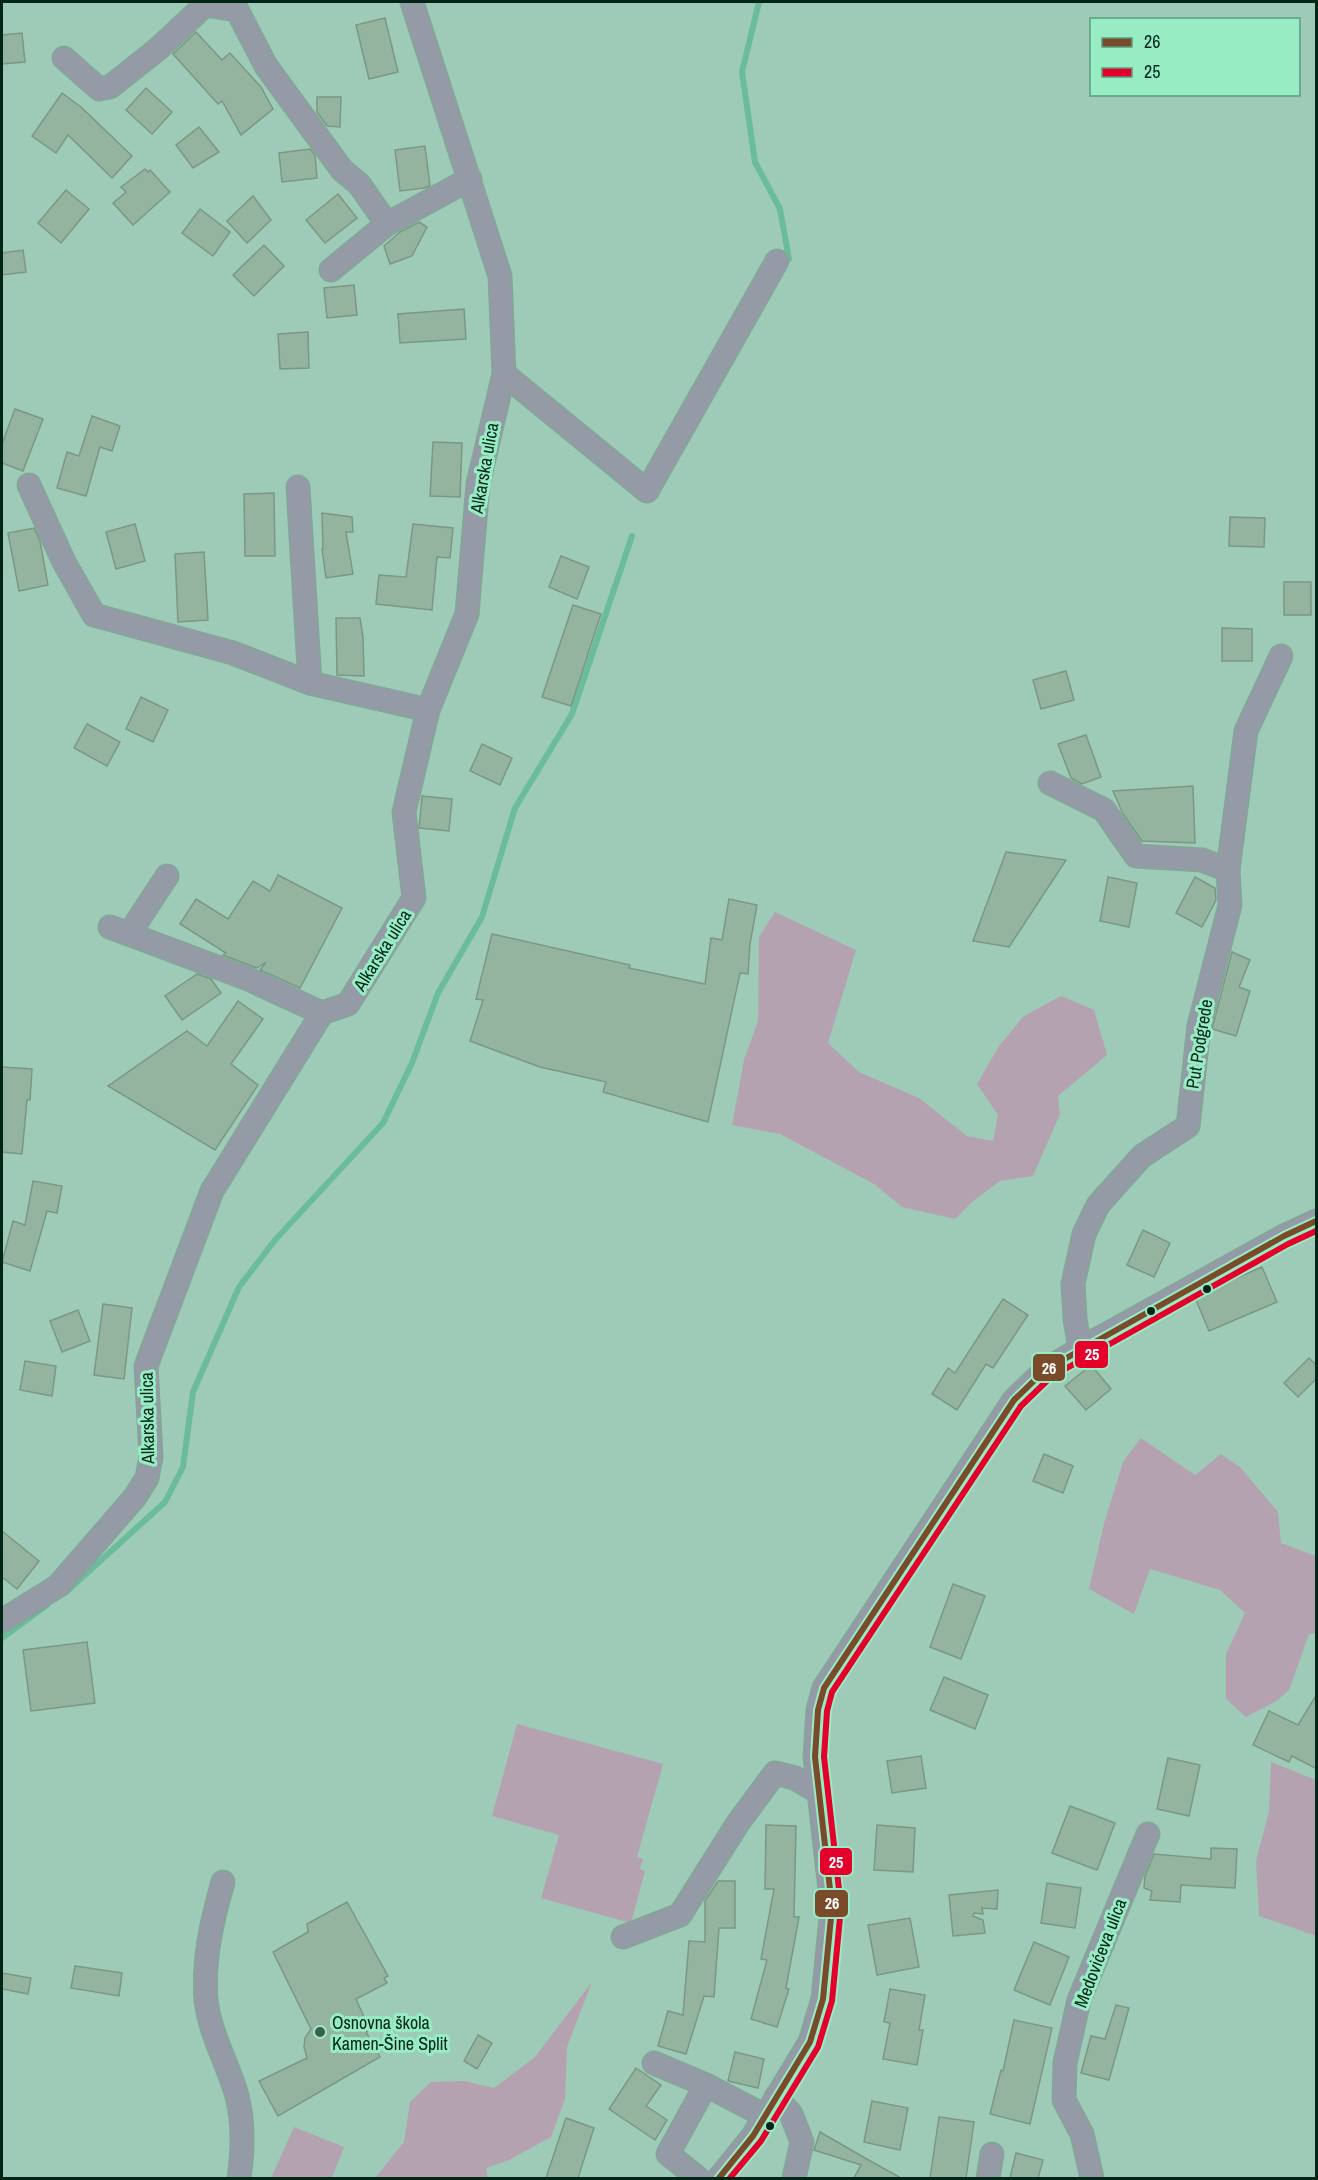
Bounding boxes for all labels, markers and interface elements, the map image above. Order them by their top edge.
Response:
legend [1090,18,1300,96]
text: 26 [1144,29,1160,54]
text: 25 [1144,59,1160,84]
street label: Alkarska ulica [464,421,504,516]
street label: Alkarska ulica [347,904,417,996]
street label: Put Podgrede [1180,997,1218,1091]
unlabelled marker [1201,1283,1213,1295]
unlabelled marker [1145,1305,1157,1317]
line badge: 25 [1074,1340,1109,1369]
text: 25 [1085,1343,1099,1365]
line badge: 26 [1032,1353,1066,1382]
text: 26 [1042,1357,1056,1379]
street label: Alkarska ulica [134,1372,160,1465]
line badge: 25 [819,1847,853,1876]
text: 25 [829,1851,843,1873]
line badge: 26 [814,1889,849,1918]
text: 26 [825,1892,839,1914]
street label: Medovićeva ulica [1068,1895,1132,2011]
place label: Osnovna škola Kamen-Šine Split [332,2010,448,2056]
marker: Osnovna škola Kamen-Šine Split [313,2025,327,2039]
unlabelled marker [764,2120,776,2132]

